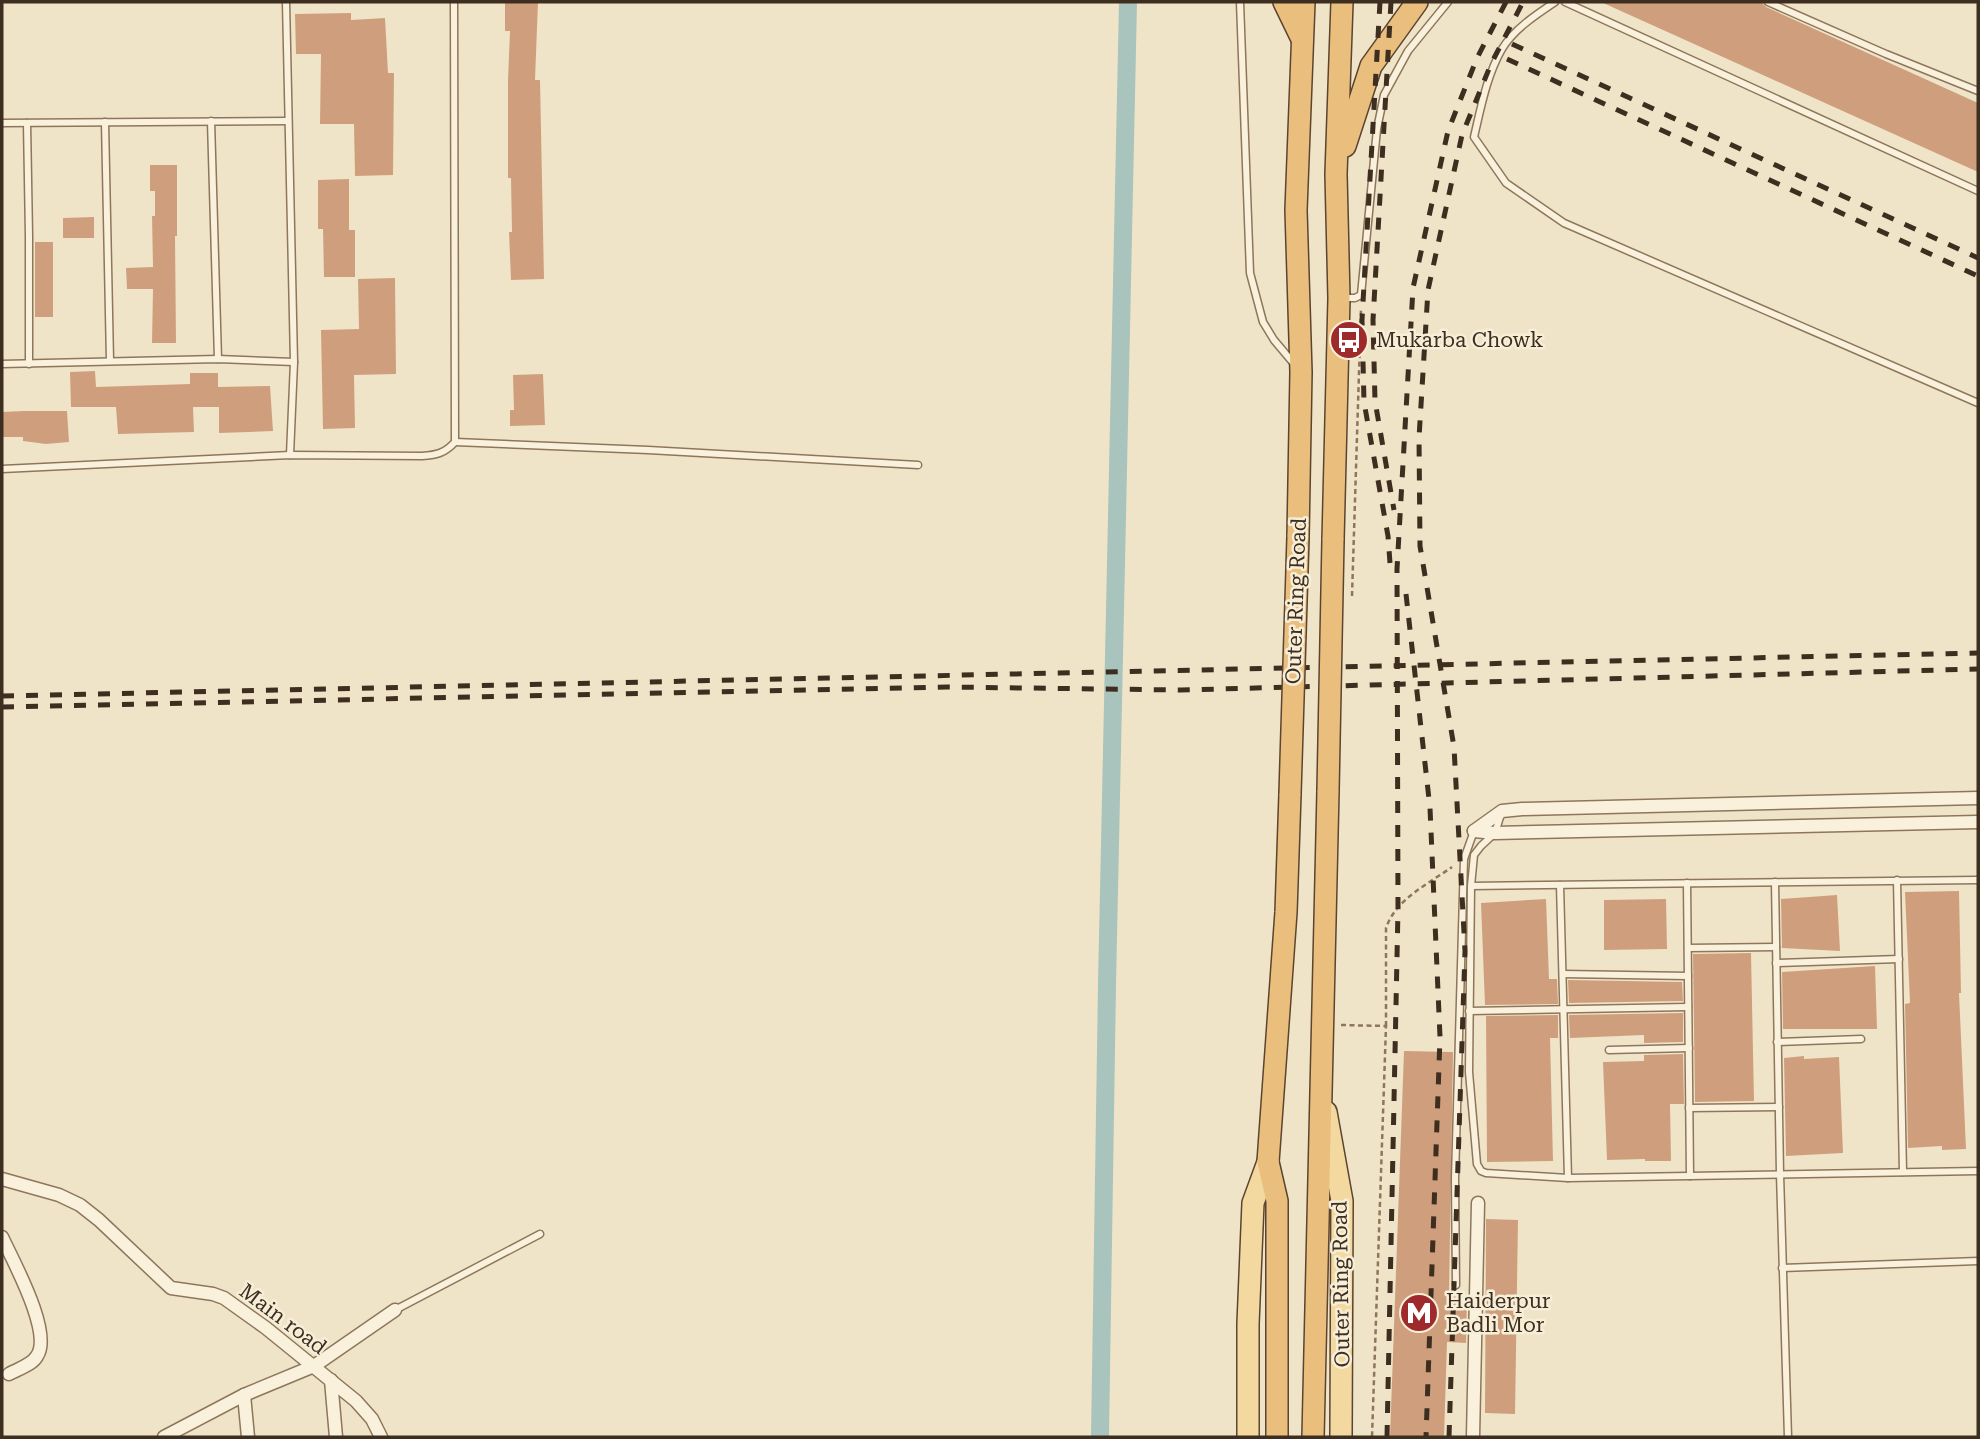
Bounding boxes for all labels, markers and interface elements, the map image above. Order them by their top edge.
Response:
bus stop icon: Mukarba Chowk [1328,319,1370,361]
place label: Mukarba Chowk [1376,328,1543,352]
street label: Outer Ring Road [1281,517,1311,685]
street label: Outer Ring Road [1328,1200,1354,1367]
street label: Main road [235,1279,332,1360]
place label: Haiderpur Badli Mor [1446,1289,1551,1337]
metro station icon: Haiderpur Badli Mor [1398,1292,1440,1334]

